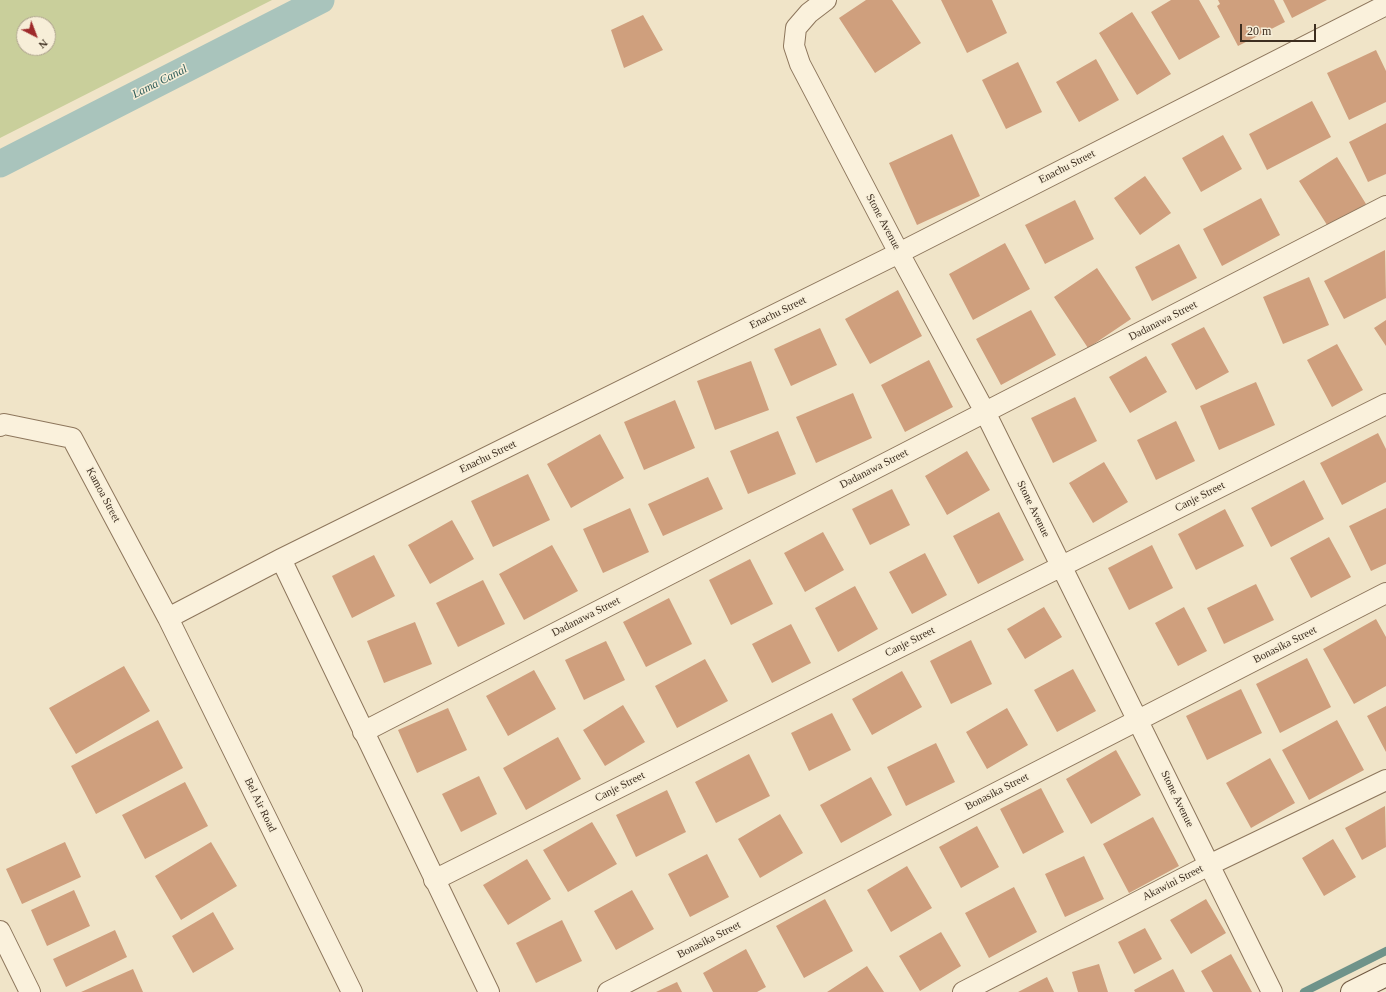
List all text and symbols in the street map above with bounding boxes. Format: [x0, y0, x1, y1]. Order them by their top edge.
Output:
north arrow [16, 16, 56, 56]
scale bar [1242, 16, 1318, 42]
text: 20 m [1247, 24, 1271, 38]
text: N [36, 37, 50, 51]
water label: Lama Canal [130, 62, 190, 102]
street label: Enachu Street [1037, 147, 1097, 187]
street label: Stone Avenue [863, 192, 903, 252]
street label: Enachu Street [748, 294, 808, 332]
street label: Dadanawa Street [1127, 298, 1199, 344]
street label: Enachu Street [458, 438, 518, 476]
street label: Dadanawa Street [838, 446, 910, 492]
street label: Kamoa Street [83, 465, 123, 525]
street label: Stone Avenue [1014, 479, 1052, 539]
street label: Canje Street [1173, 479, 1227, 515]
street label: Dadanawa Street [550, 594, 622, 640]
street label: Bonasika Street [1251, 623, 1319, 667]
street label: Canje Street [883, 624, 937, 660]
street label: Canje Street [593, 769, 647, 805]
street label: Stone Avenue [1158, 769, 1196, 829]
street label: Bonasika Street [963, 770, 1031, 814]
street label: Bel Air Road [241, 776, 279, 834]
street label: Akawini Street [1140, 862, 1206, 904]
street label: Bonasika Street [675, 918, 743, 962]

